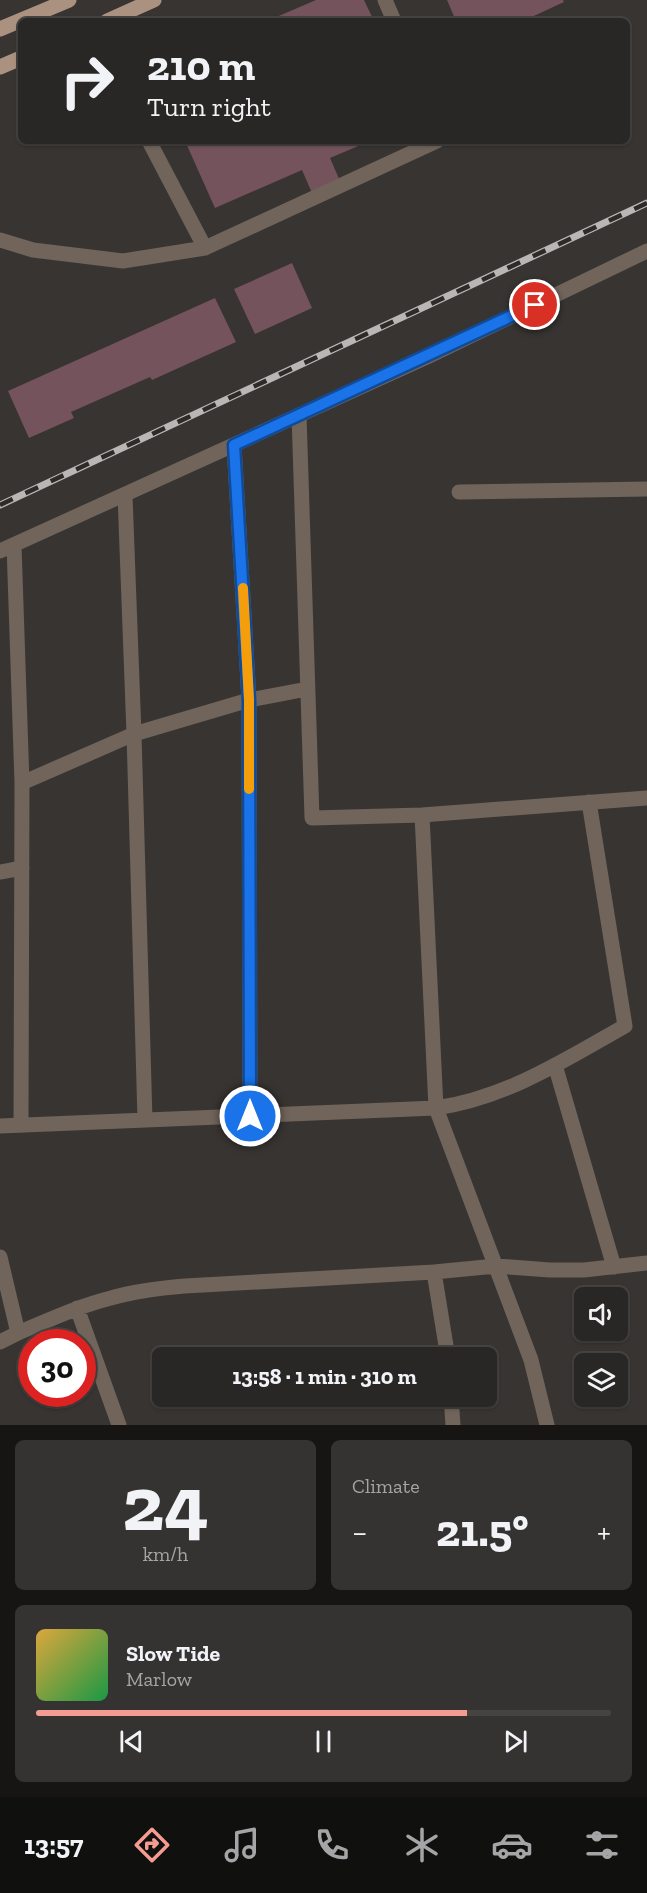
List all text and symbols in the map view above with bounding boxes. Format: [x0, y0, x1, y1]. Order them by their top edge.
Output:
text: 210 m [147, 40, 255, 91]
icon: right [48, 42, 126, 120]
text: Turn right [147, 91, 271, 123]
pin [509, 279, 560, 330]
icon: arrive [518, 288, 551, 321]
position arrow [218, 1084, 282, 1148]
map controls [574, 1287, 628, 1407]
button: sound [574, 1287, 628, 1341]
speed limit sign: 30 [18, 1329, 96, 1407]
button: layers [574, 1353, 628, 1407]
text: 13:58 · 1 min · 310 m [232, 1363, 417, 1390]
text: 24 [122, 1456, 209, 1550]
text: Climate [352, 1474, 420, 1498]
text: 21.5° [436, 1504, 528, 1558]
text: − [352, 1512, 367, 1551]
text: + [597, 1512, 611, 1551]
text: km/h [143, 1542, 188, 1566]
text: Slow Tide [126, 1640, 220, 1667]
text: Marlow [126, 1667, 192, 1691]
icon: previous [115, 1725, 148, 1758]
icon: pause [307, 1725, 340, 1758]
icon: next [499, 1725, 532, 1758]
icon: directions [131, 1824, 173, 1866]
icon: music [221, 1824, 263, 1866]
icon: phone [311, 1824, 353, 1866]
icon: climate [401, 1824, 443, 1866]
icon: car [491, 1824, 533, 1866]
icon: filters [581, 1824, 623, 1866]
text: 13:57 [24, 1829, 83, 1861]

